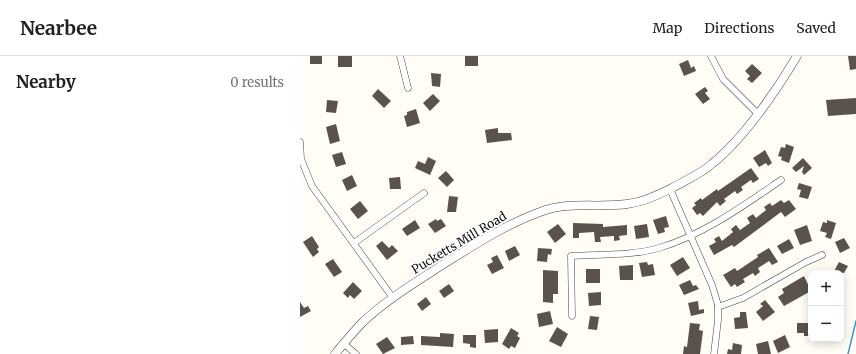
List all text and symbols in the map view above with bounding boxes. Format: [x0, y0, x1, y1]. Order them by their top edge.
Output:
text: Nearbee [20, 16, 97, 40]
text: Map [652, 19, 682, 37]
text: Directions [704, 19, 774, 37]
text: Saved [796, 19, 836, 37]
text: Nearby [16, 71, 76, 93]
text: 0 results [230, 74, 284, 91]
street label: Pucketts Mill Road [409, 208, 509, 277]
map controls [808, 270, 844, 342]
button: + [808, 270, 844, 306]
button: − [808, 306, 844, 342]

